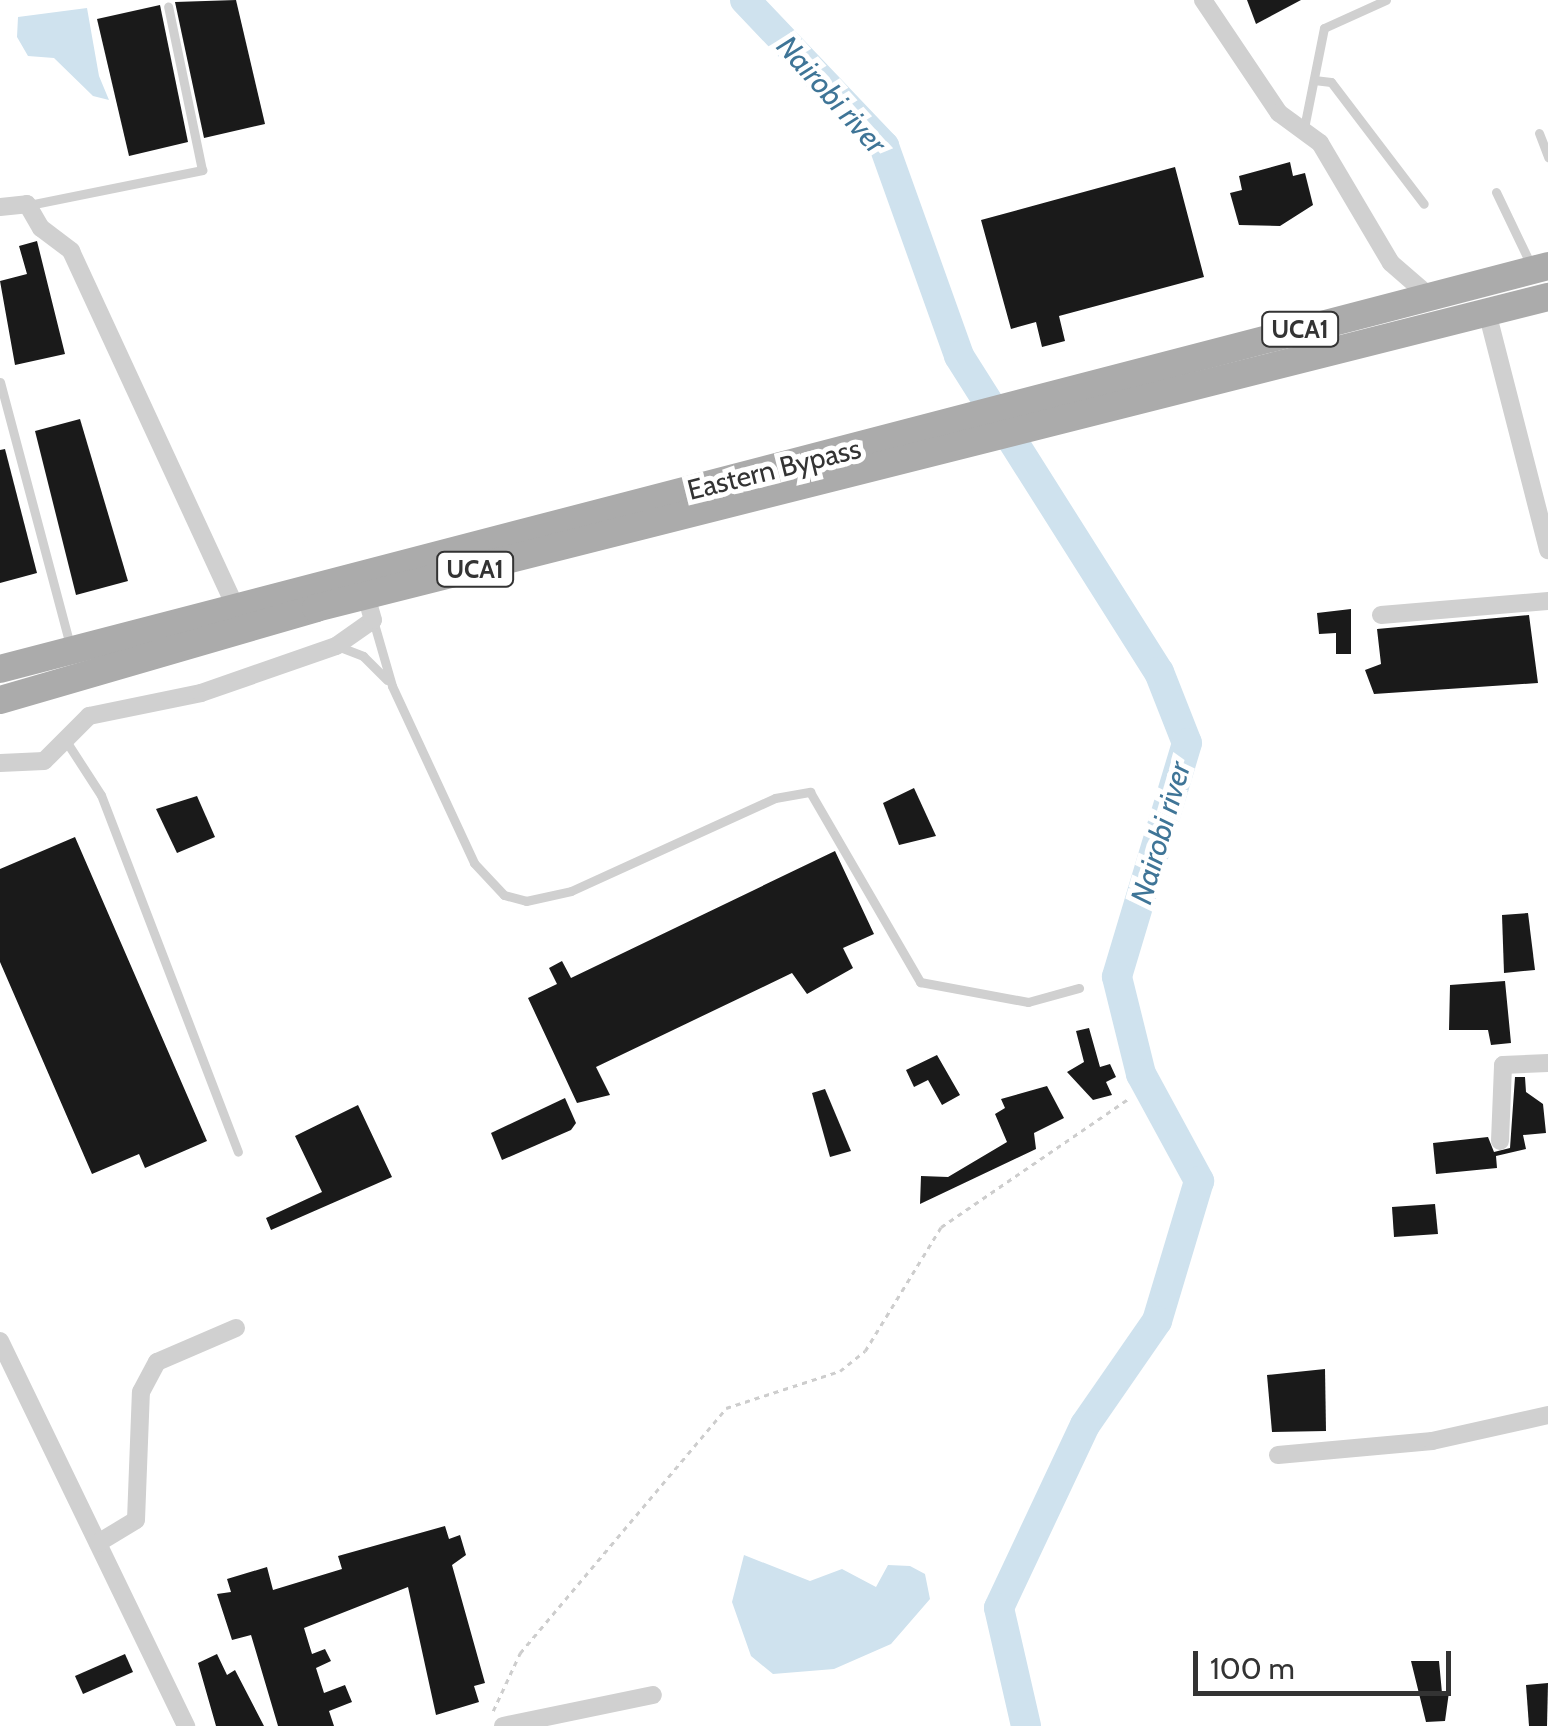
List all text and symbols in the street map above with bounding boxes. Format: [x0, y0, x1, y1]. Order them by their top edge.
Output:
water label: Nairobi river [769, 29, 893, 161]
road number: UCA1 [1260, 309, 1340, 349]
street label: Eastern Bypass [684, 431, 864, 507]
road number: UCA1 [435, 549, 515, 589]
water label: Nairobi river [1124, 758, 1198, 908]
scale bar [1198, 1631, 1456, 1693]
text: 100 m [1210, 1650, 1295, 1687]

